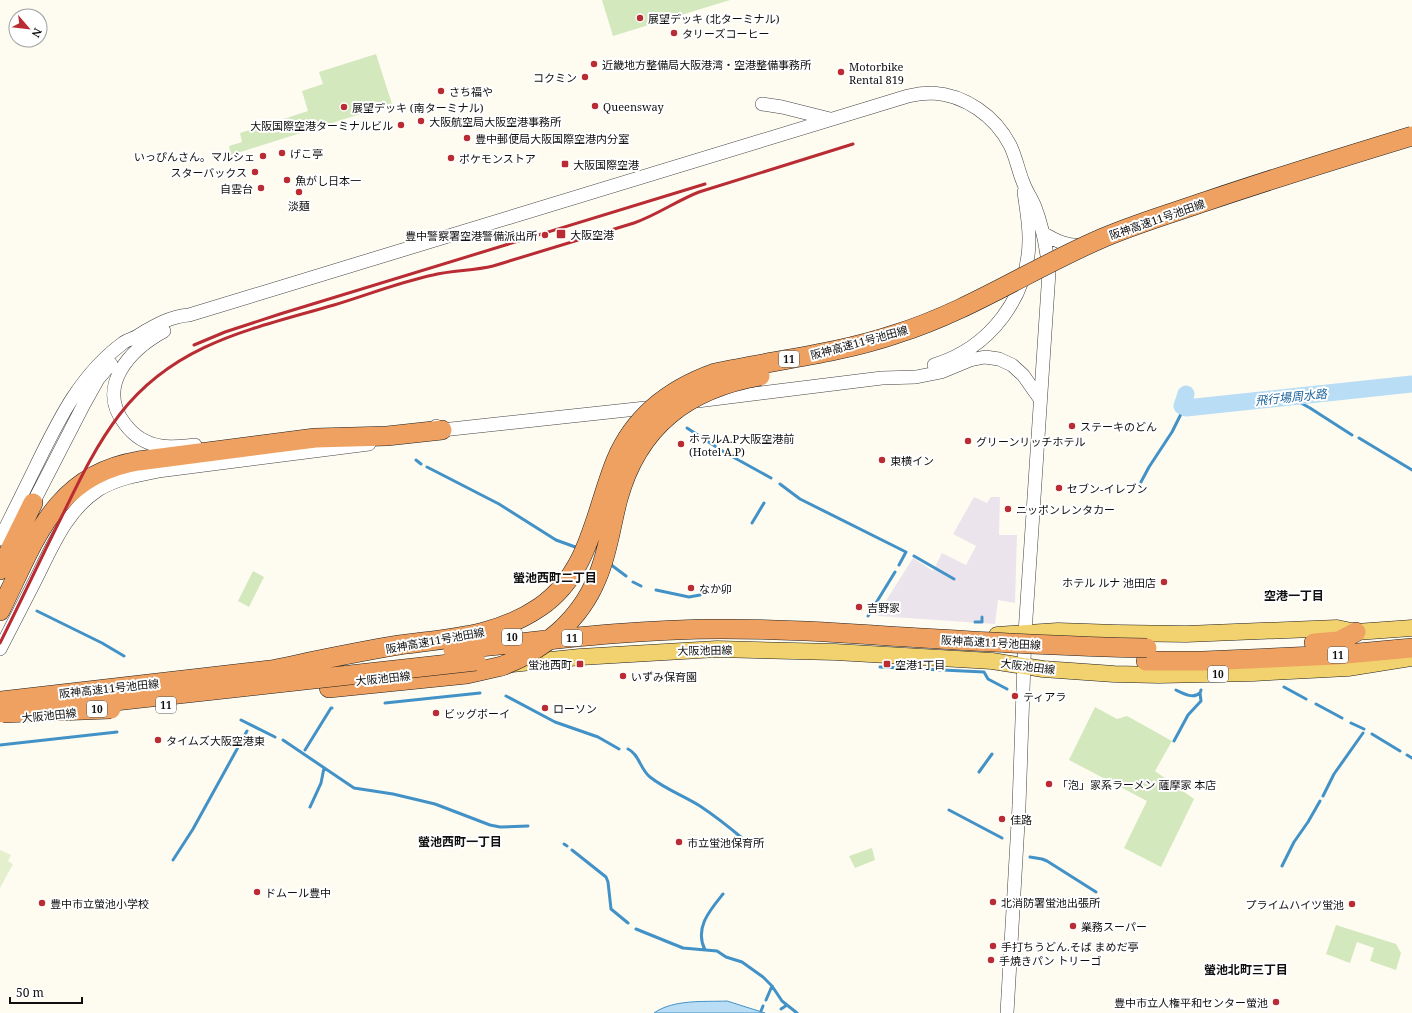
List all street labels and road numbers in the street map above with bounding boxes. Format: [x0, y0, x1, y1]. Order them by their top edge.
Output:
street label: 阪神高速11号池田線 [1107, 196, 1207, 242]
street label: 阪神高速11号池田線 [809, 322, 909, 362]
road number: 11 [779, 351, 799, 367]
street label: 阪神高速11号池田線 [384, 624, 486, 656]
road number: 10 [502, 629, 522, 645]
road number: 11 [562, 630, 582, 646]
street label: 阪神高速11号池田線 [941, 632, 1041, 652]
street label: 大阪池田線 [677, 642, 733, 658]
road number: 11 [1328, 647, 1348, 663]
street label: 大阪池田線 [1000, 655, 1056, 677]
road number: 10 [1208, 666, 1228, 682]
street label: 大阪池田線 [355, 668, 411, 688]
street label: 阪神高速11号池田線 [58, 675, 160, 701]
road number: 11 [156, 697, 176, 713]
road number: 10 [87, 701, 107, 717]
street label: 大阪池田線 [21, 705, 77, 725]

